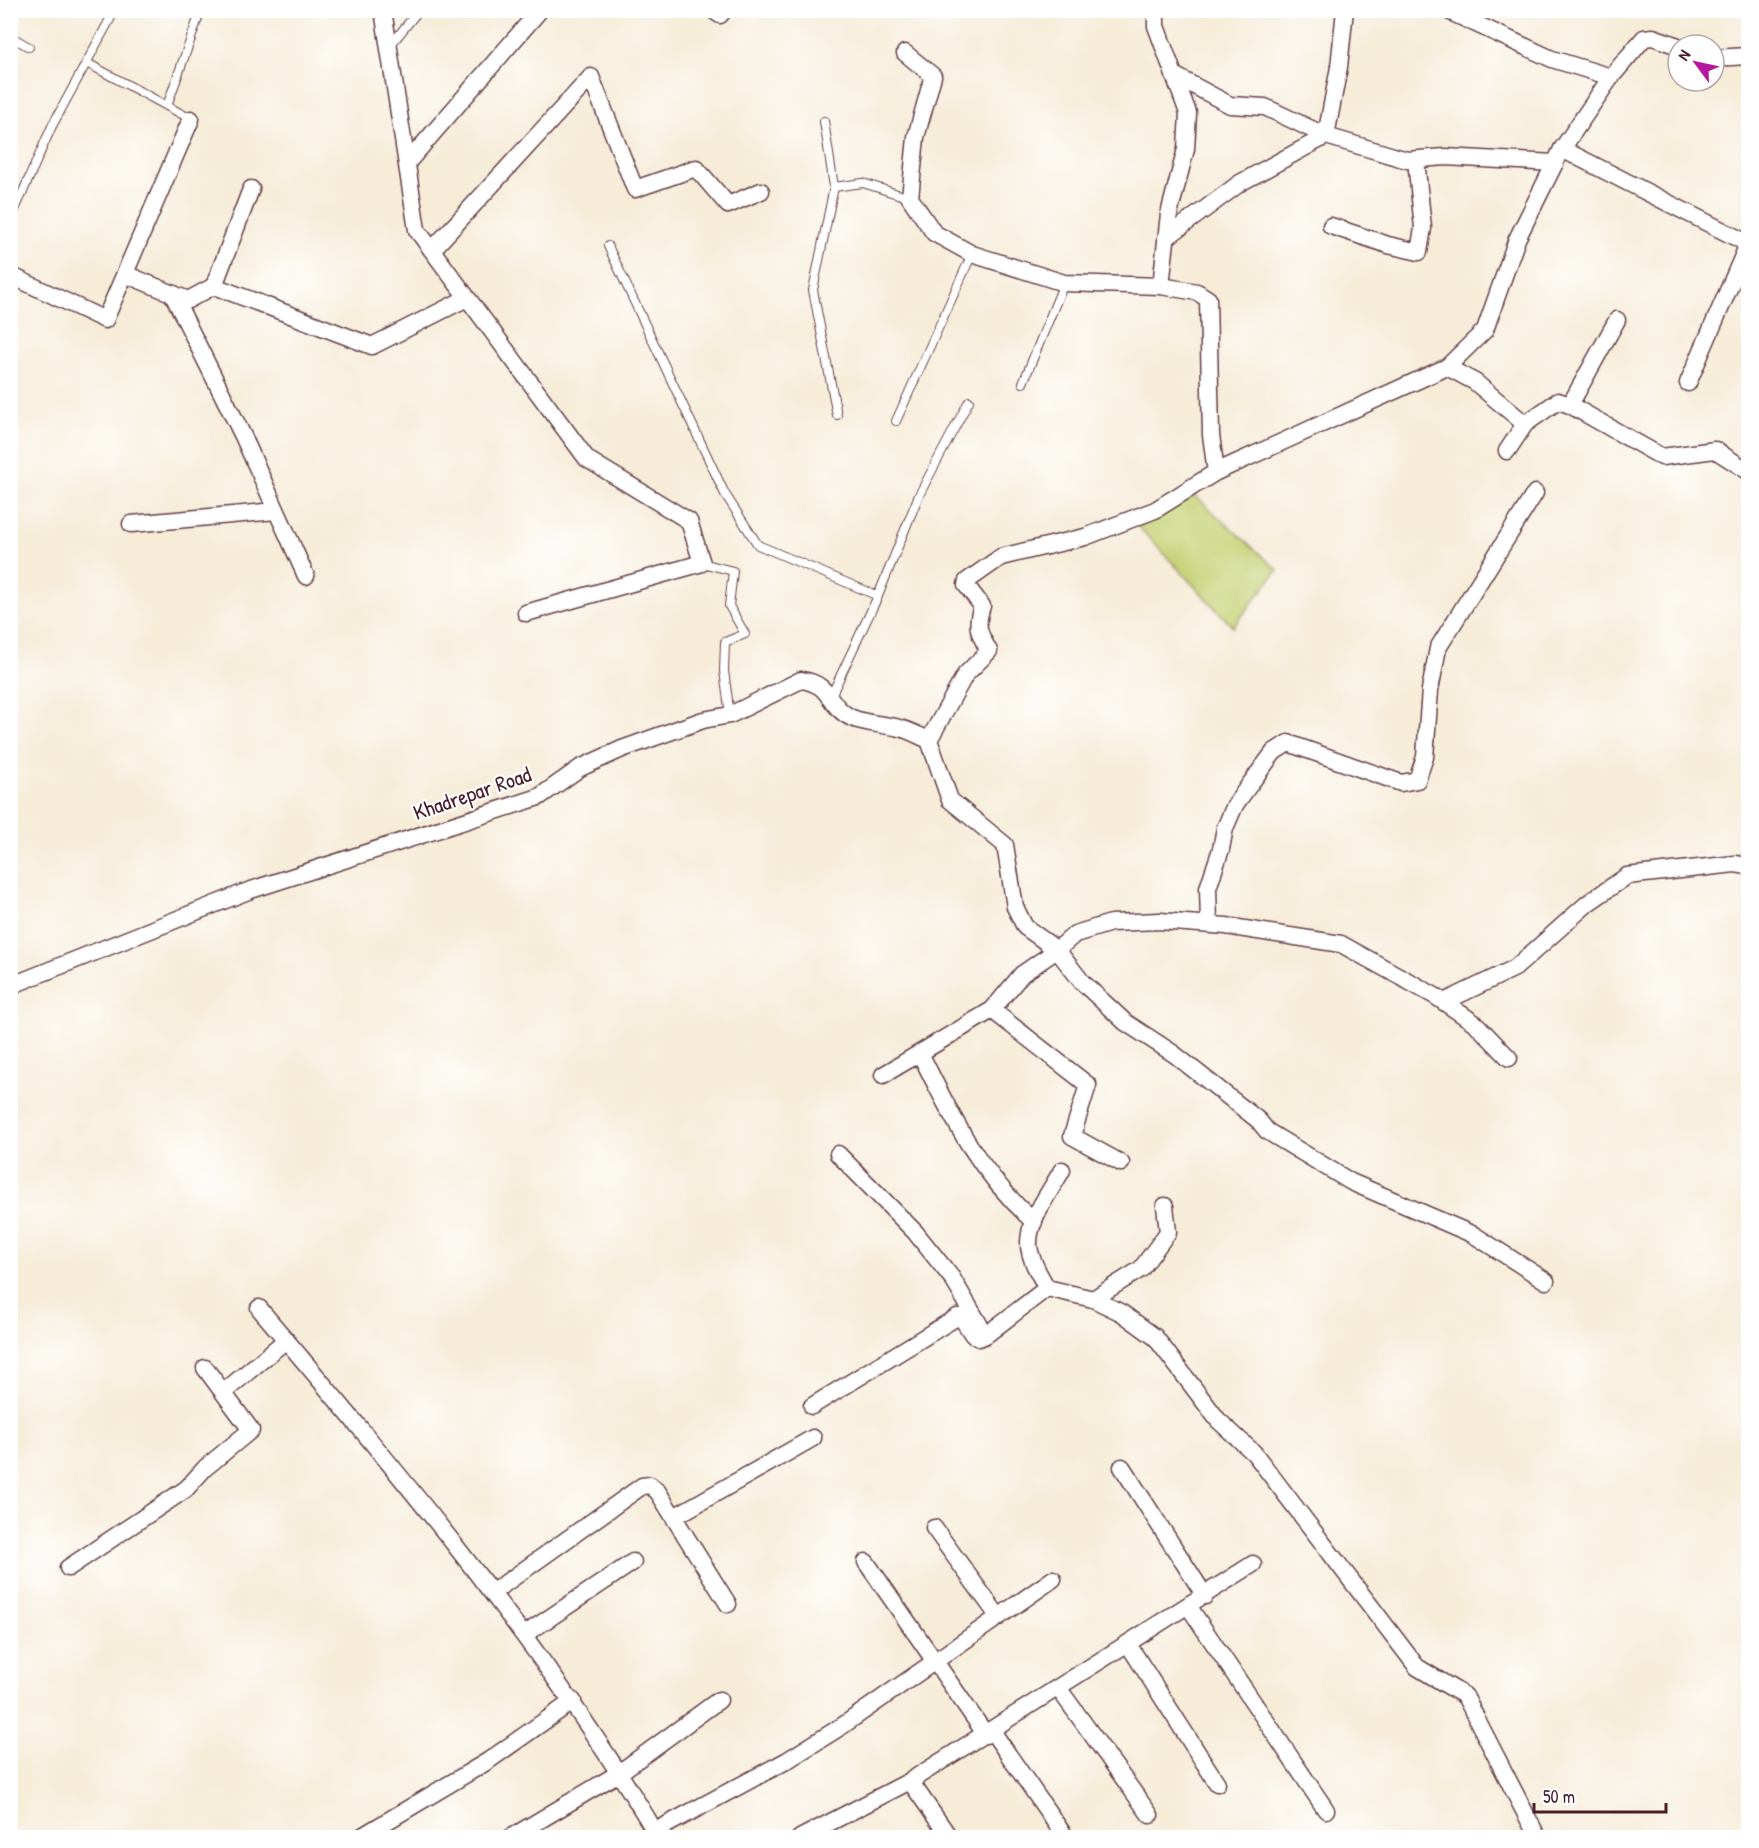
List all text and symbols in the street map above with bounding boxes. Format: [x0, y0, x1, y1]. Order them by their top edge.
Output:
north arrow [1666, 33, 1726, 93]
text: N [1672, 45, 1695, 64]
street label: Khadrepar Road [409, 759, 535, 827]
scale bar [1534, 1776, 1666, 1814]
text: 50 m [1543, 1784, 1575, 1809]

